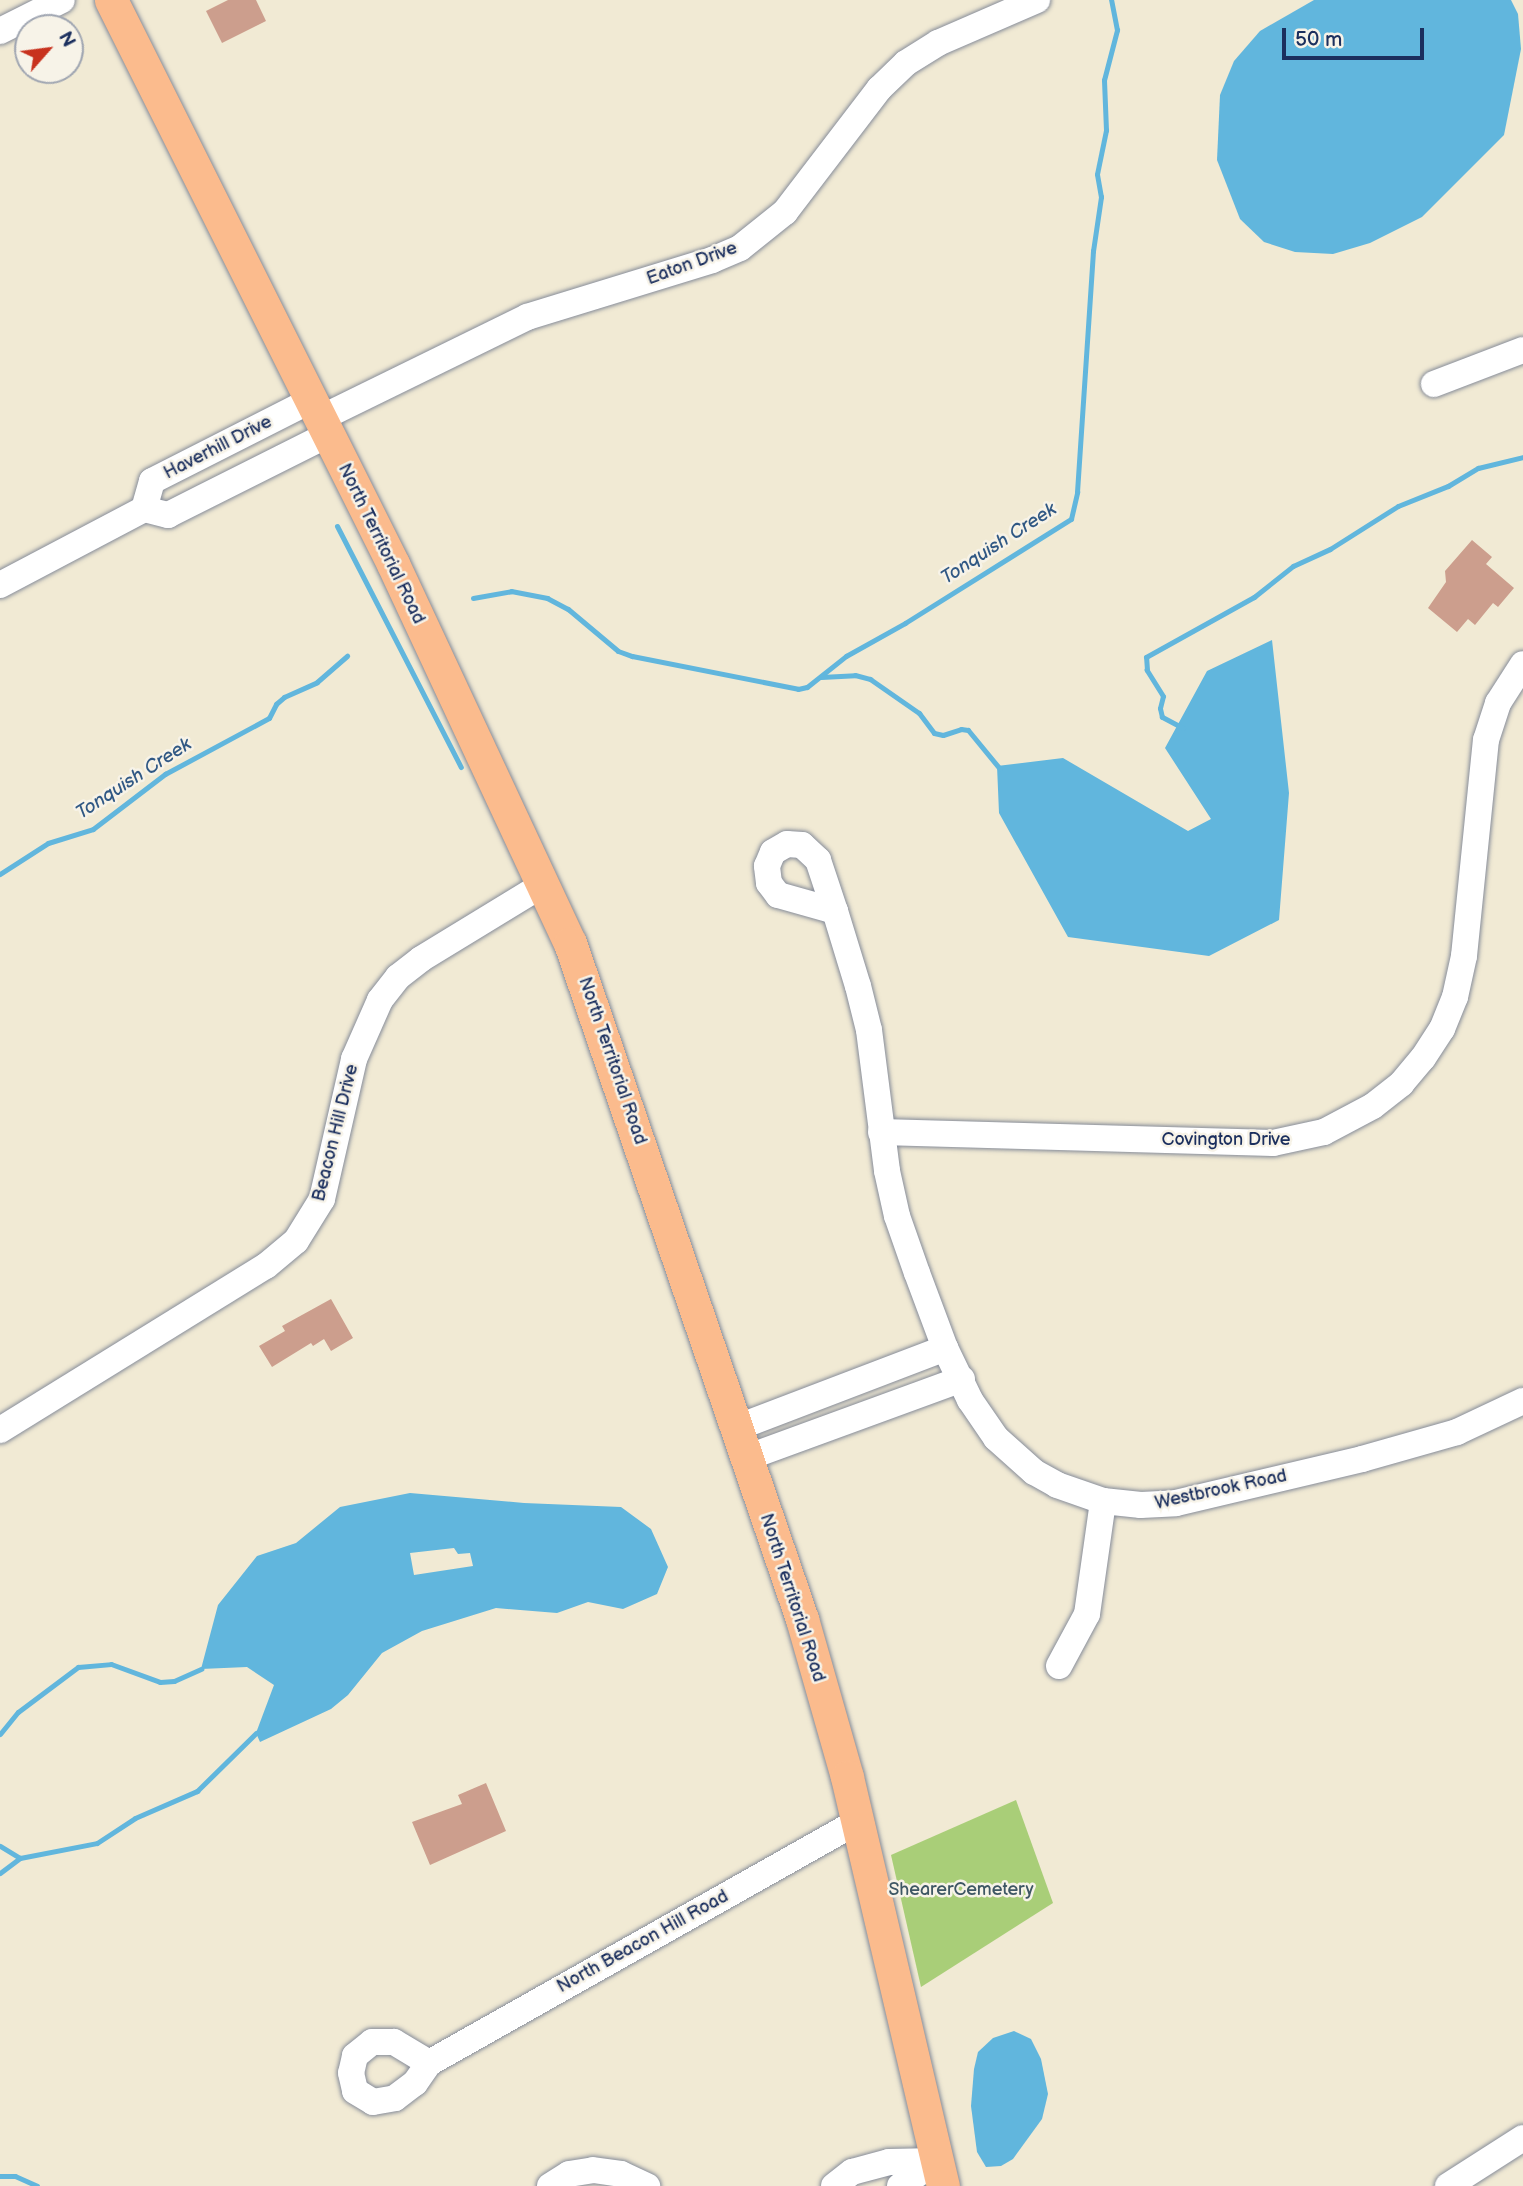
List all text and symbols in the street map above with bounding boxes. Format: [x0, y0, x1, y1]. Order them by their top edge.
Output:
north arrow [14, 14, 84, 84]
scale bar [1285, 14, 1427, 58]
text: 50 m [1295, 27, 1342, 52]
text: N [53, 28, 80, 52]
street label: Eaton Drive [644, 238, 740, 290]
street label: Haverhill Drive [160, 412, 276, 484]
street label: North Territorial Road [333, 460, 429, 628]
water label: Tonquish Creek [937, 498, 1061, 590]
water label: Tonquish Creek [72, 733, 196, 825]
street label: North Territorial Road [573, 974, 651, 1148]
street label: Beacon Hill Drive [309, 1062, 363, 1204]
street label: Covington Drive [1162, 1129, 1290, 1151]
street label: Westbrook Road [1153, 1465, 1289, 1515]
street label: North Territorial Road [755, 1511, 829, 1685]
park label: ShearerCemetery [888, 1879, 1034, 1901]
street label: North Beacon Hill Road [554, 1886, 732, 1998]

